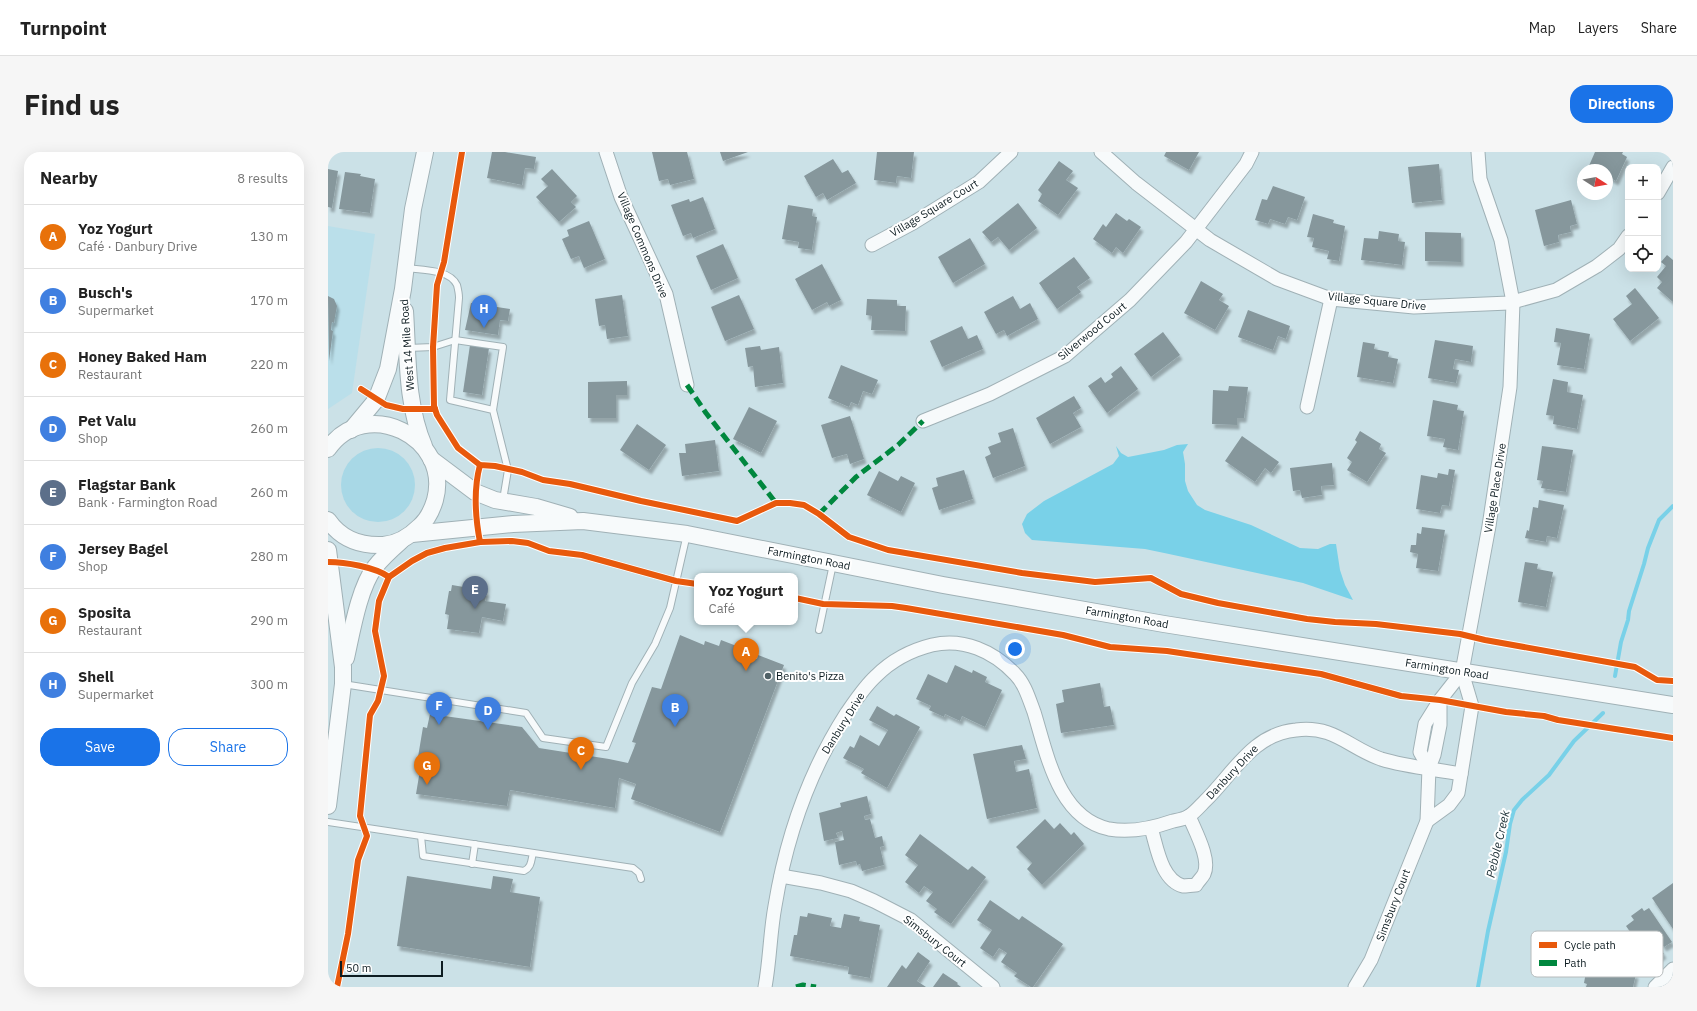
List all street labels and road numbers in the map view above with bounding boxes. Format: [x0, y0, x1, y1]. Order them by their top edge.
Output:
street label: Village Square Court [887, 176, 981, 240]
street label: Village Commons Drive [614, 190, 672, 300]
street label: Village Square Drive [1327, 289, 1427, 313]
street label: West 14 Mile Road [397, 299, 417, 391]
street label: Silverwood Court [1055, 299, 1129, 363]
street label: Village Place Drive [1481, 442, 1509, 534]
street label: Farmington Road [766, 543, 852, 573]
street label: Farmington Road [1084, 603, 1170, 631]
street label: Farmington Road [1404, 656, 1490, 682]
street label: Danbury Drive [819, 690, 867, 756]
street label: Danbury Drive [1203, 742, 1261, 802]
street label: Simsbury Court [1373, 867, 1413, 943]
street label: Simsbury Court [901, 912, 969, 970]

